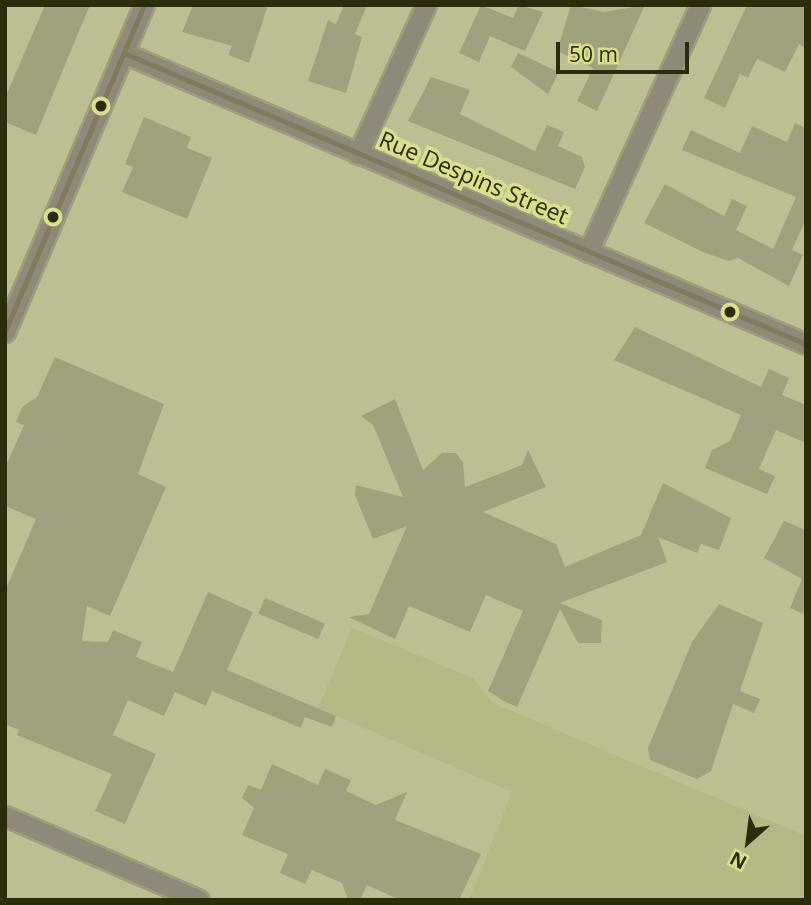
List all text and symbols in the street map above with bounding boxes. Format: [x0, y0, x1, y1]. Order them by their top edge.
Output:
scale bar [559, 28, 692, 72]
text: 50 m [569, 40, 618, 68]
unlabelled marker [94, 99, 108, 113]
street label: Rue Despins Street [375, 125, 573, 229]
unlabelled marker [46, 210, 60, 224]
unlabelled marker [723, 305, 737, 319]
north arrow [713, 807, 783, 877]
text: N [725, 845, 751, 876]

